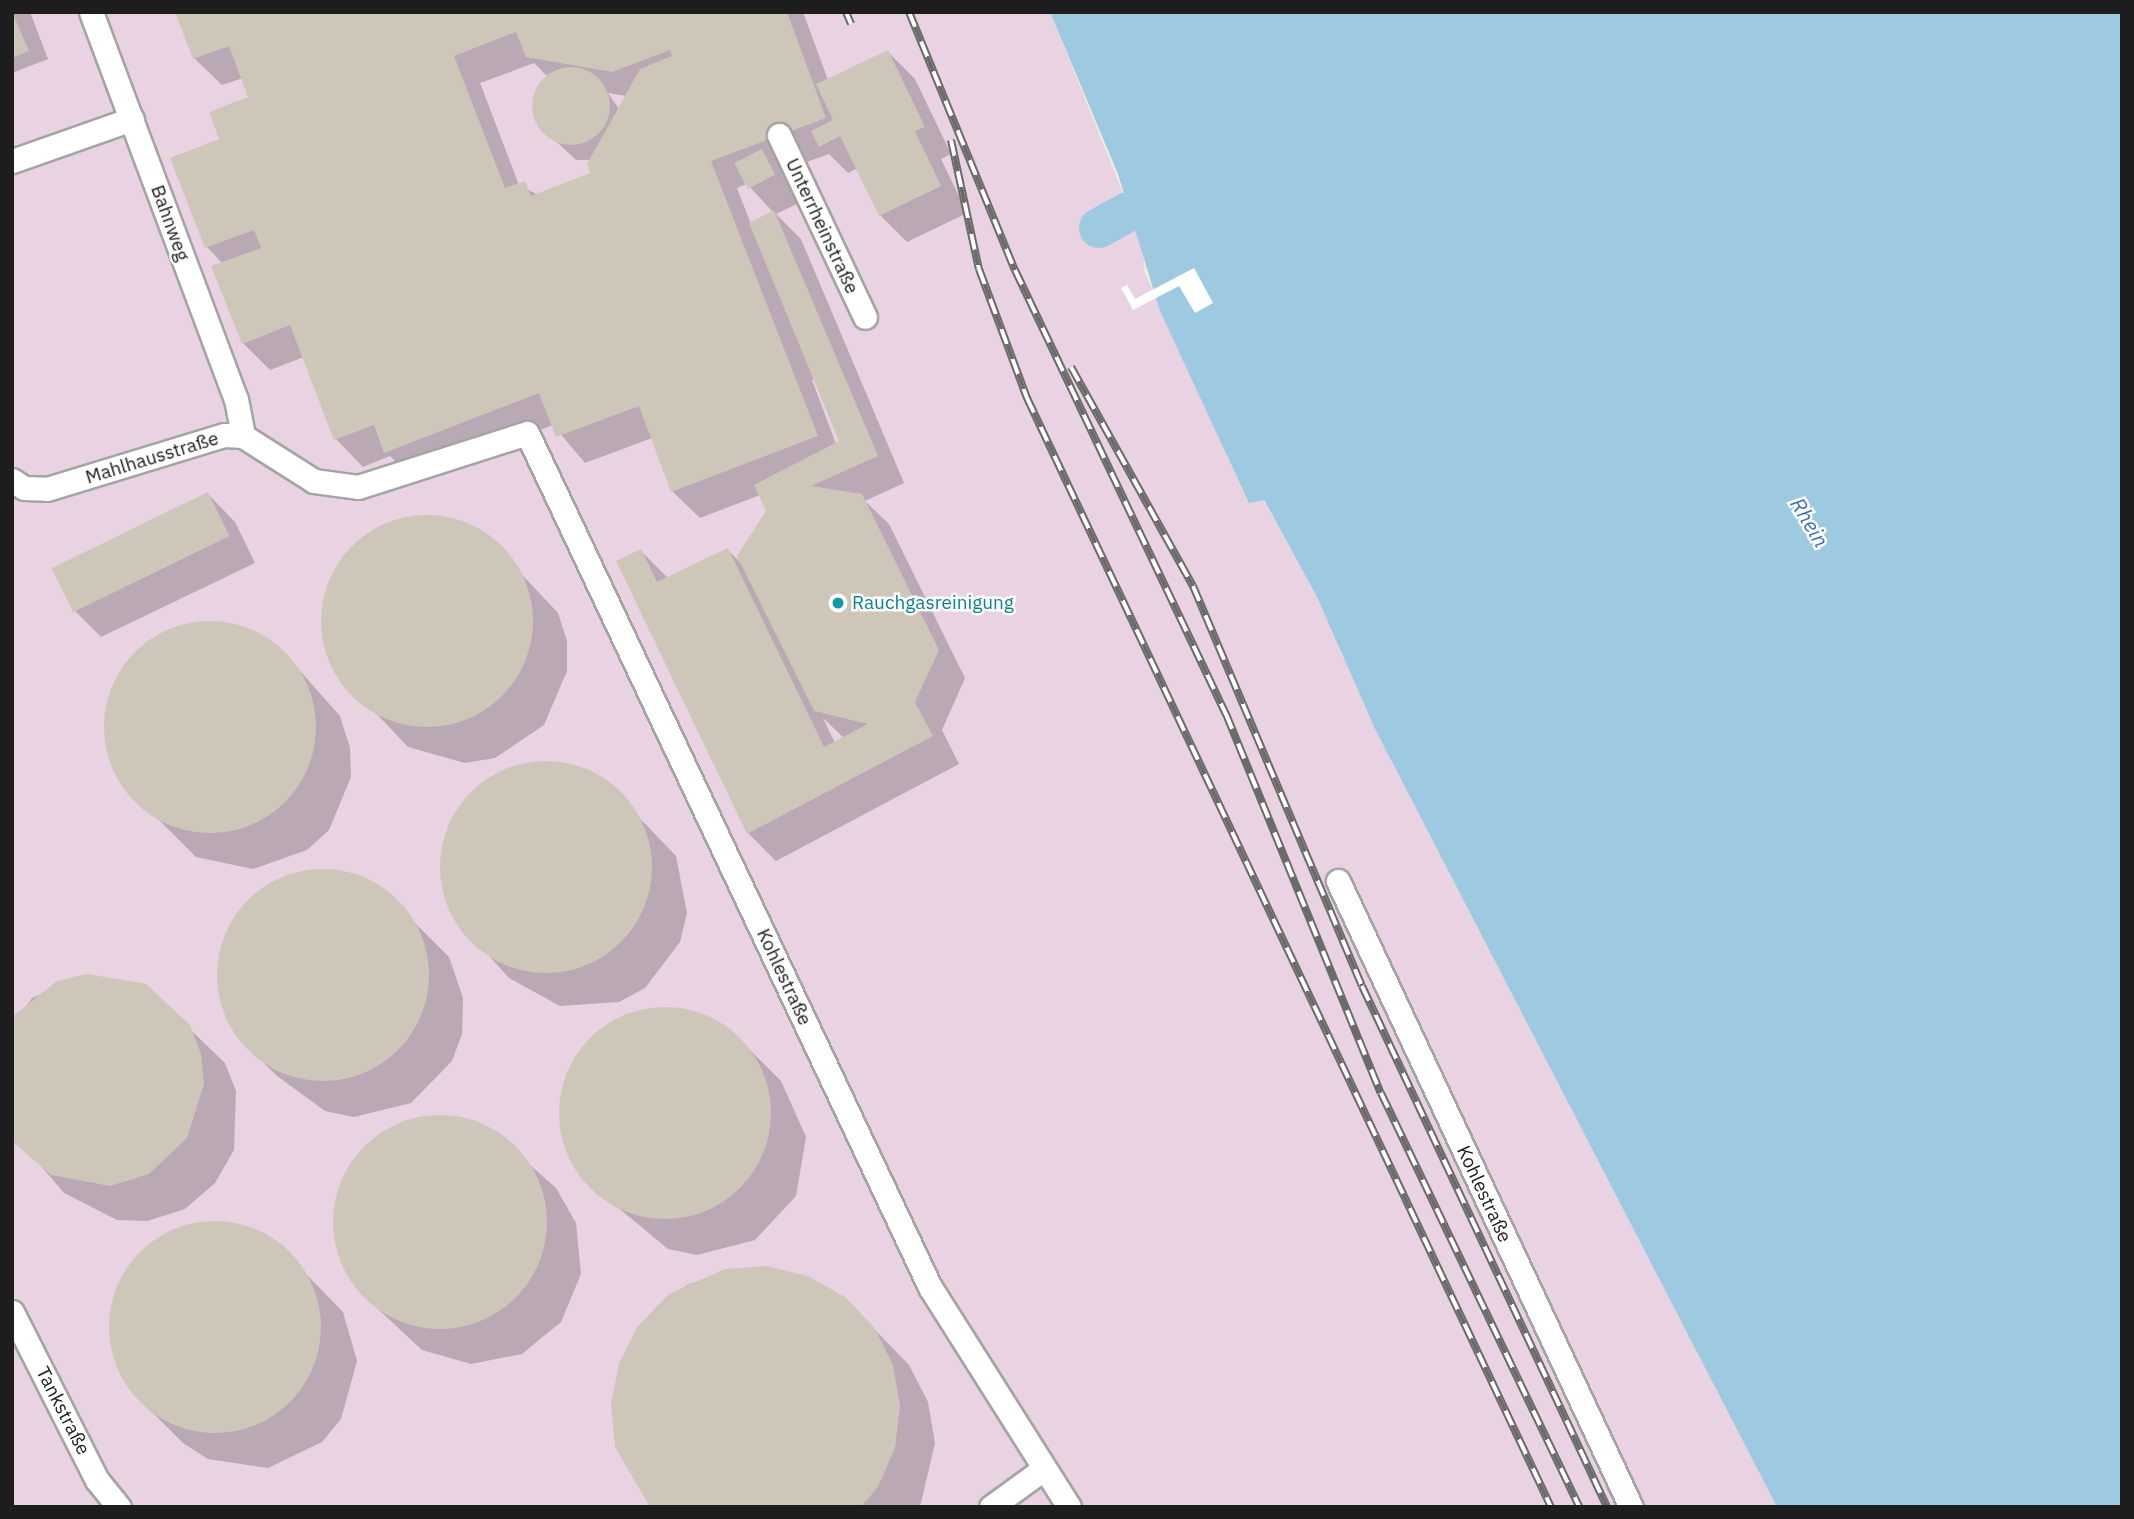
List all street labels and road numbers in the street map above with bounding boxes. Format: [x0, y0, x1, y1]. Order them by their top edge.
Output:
street label: Unterrheinstraße [781, 155, 863, 297]
street label: Bahnweg [146, 182, 194, 264]
street label: Mahlhausstraße [83, 427, 221, 489]
street label: Kohlestraße [752, 925, 816, 1029]
street label: Kohlestraße [1452, 1142, 1516, 1246]
street label: Tankstraße [31, 1363, 95, 1459]

